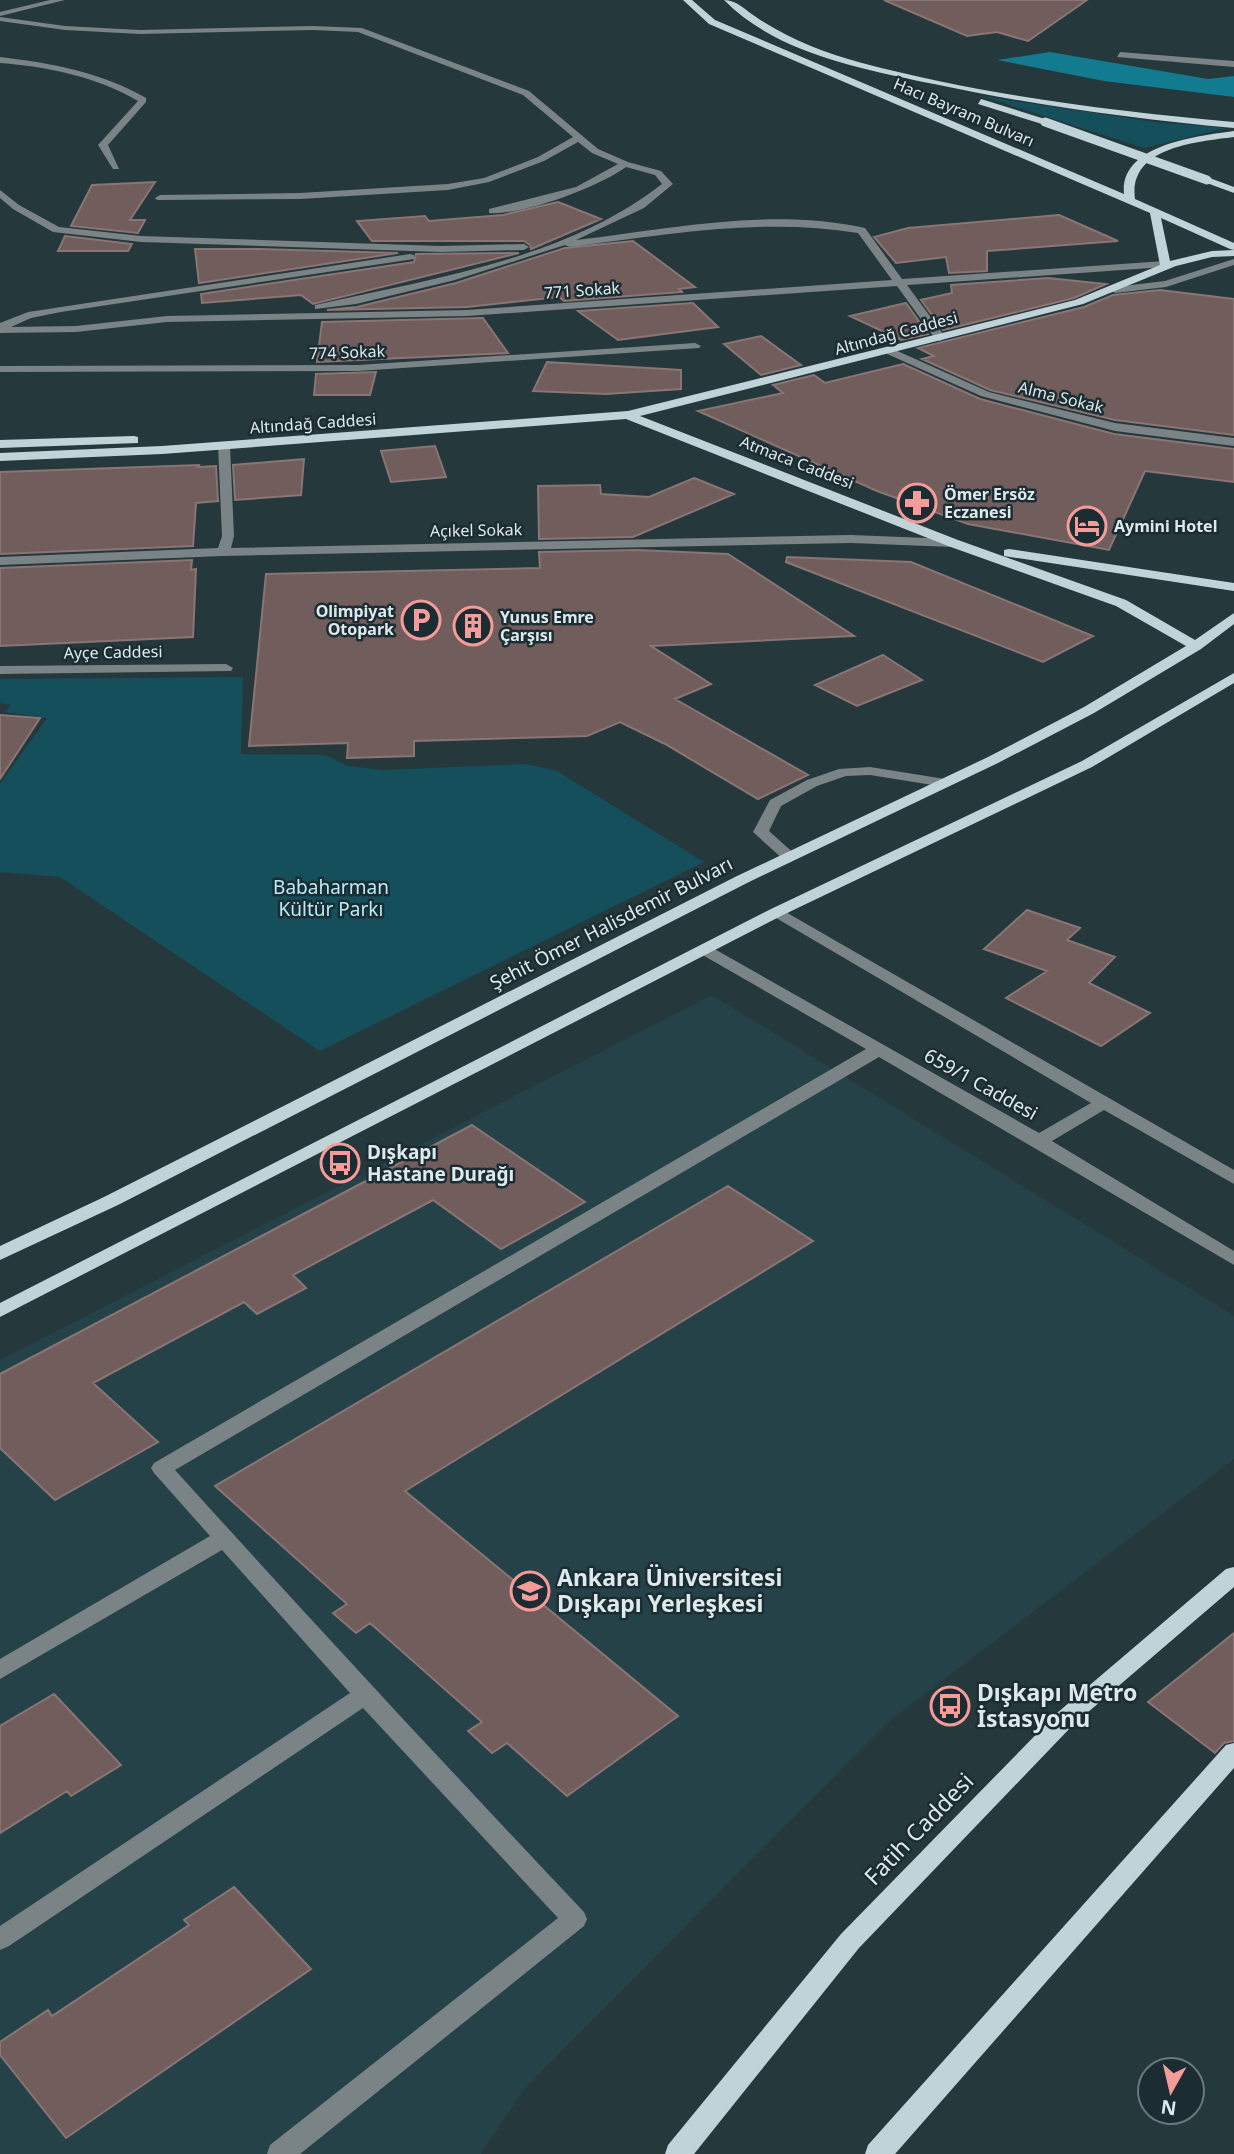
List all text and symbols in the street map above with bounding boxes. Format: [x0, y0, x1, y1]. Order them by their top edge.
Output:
street label: Hacı Bayram Bulvarı [890, 72, 1038, 152]
street label: 771 Sokak [543, 276, 621, 304]
street label: Altındağ Caddesi [832, 306, 960, 360]
street label: 774 Sokak [309, 340, 386, 364]
street label: Alma Sokak [1016, 376, 1106, 418]
street label: Altındağ Caddesi [249, 408, 377, 438]
street label: Atmaca Caddesi [737, 430, 857, 494]
pharmacy icon: Ömer Ersöz Eczanesi [896, 482, 938, 524]
place label: Ömer Ersöz Eczanesi [944, 483, 1035, 523]
hotel icon: Aymini Hotel [1066, 505, 1108, 547]
place label: Aymini Hotel [1114, 515, 1217, 537]
street label: Açıkel Sokak [430, 518, 523, 542]
parking icon: Olimpiyat Otopark [400, 599, 442, 641]
place label: Olimpiyat Otopark [316, 600, 394, 640]
building icon: Yunus Emre Çarşısı [452, 605, 494, 647]
place label: Yunus Emre Çarşısı [500, 606, 594, 646]
street label: Ayçe Caddesi [63, 640, 163, 664]
street label: Şehit Ömer Halisdemir Bulvarı [485, 850, 737, 996]
park label: Babaharman Kültür Parkı [273, 874, 389, 922]
street label: 659/1 Caddesi [919, 1042, 1043, 1126]
place label: Dışkapı Hastane Durağı [367, 1139, 514, 1187]
bus stop icon: Dışkapı Hastane Durağı [319, 1142, 361, 1184]
place label: Ankara Üniversitesi Dışkapı Yerleşkesi [557, 1561, 782, 1619]
school or university icon: Ankara Üniversitesi Dışkapı Yerleşkesi [509, 1570, 551, 1612]
place label: Dışkapı Metro İstasyonu [977, 1676, 1137, 1734]
bus stop icon: Dışkapı Metro İstasyonu [929, 1685, 971, 1727]
street label: Fatih Caddesi [856, 1765, 980, 1892]
north arrow [1136, 2056, 1206, 2126]
text: N [1159, 2094, 1178, 2122]

